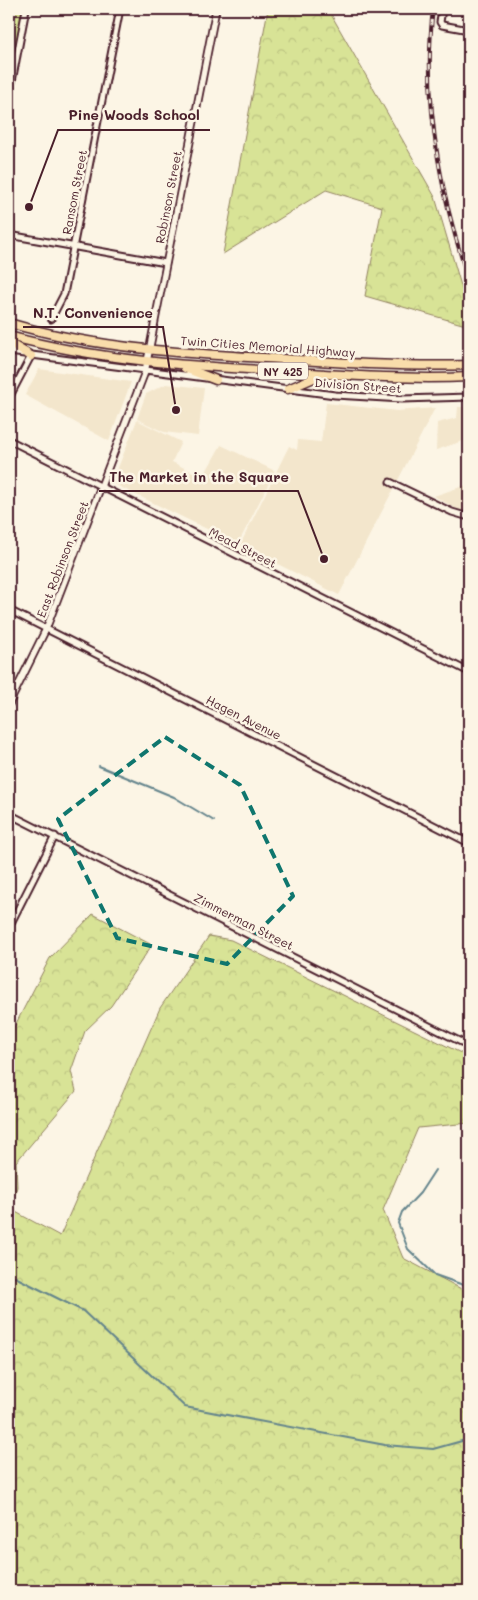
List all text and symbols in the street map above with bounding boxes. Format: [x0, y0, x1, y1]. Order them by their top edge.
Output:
callout: Pine Woods School [58, 101, 210, 130]
text: Pine Woods School [68, 105, 200, 124]
street label: Ransom Street [58, 148, 90, 236]
street label: Robinson Street [151, 149, 185, 245]
callout: N.T. Convenience [23, 298, 163, 327]
text: N.T. Convenience [33, 303, 153, 322]
street label: Twin Cities Memorial Highway [180, 332, 356, 360]
road number: NY 425 [258, 362, 308, 380]
street label: Division Street [314, 374, 402, 396]
callout: The Market in the Square [99, 462, 298, 491]
text: The Market in the Square [109, 467, 289, 486]
street label: East Robinson Street [32, 498, 92, 620]
street label: Mead Street [206, 523, 280, 571]
street label: Hagen Avenue [204, 691, 284, 743]
street label: Zimmerman Street [191, 889, 297, 953]

